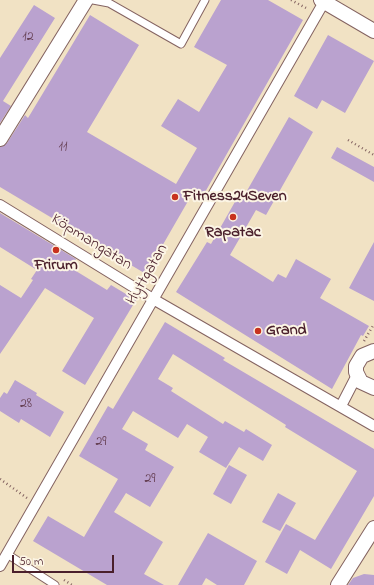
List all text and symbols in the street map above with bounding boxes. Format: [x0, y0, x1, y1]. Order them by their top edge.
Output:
house number: 12 [22, 30, 34, 46]
house number: 11 [59, 140, 67, 156]
place label: Fitness24Seven [183, 187, 287, 207]
marker: Fitness24Seven [170, 192, 180, 202]
street label: Köpmangatan [47, 211, 135, 275]
marker: Rapatac [228, 212, 238, 222]
place label: Rapatac [205, 223, 261, 243]
street label: Hyttgatan [123, 241, 173, 309]
marker: Frirum [51, 245, 61, 255]
place label: Frirum [34, 256, 78, 276]
place label: Grand [266, 321, 307, 341]
marker: Grand [253, 326, 263, 336]
house number: 28 [20, 397, 32, 413]
house number: 29 [95, 435, 107, 451]
house number: 29 [144, 472, 156, 488]
scale bar [14, 547, 116, 573]
text: 50 m [19, 553, 43, 571]

